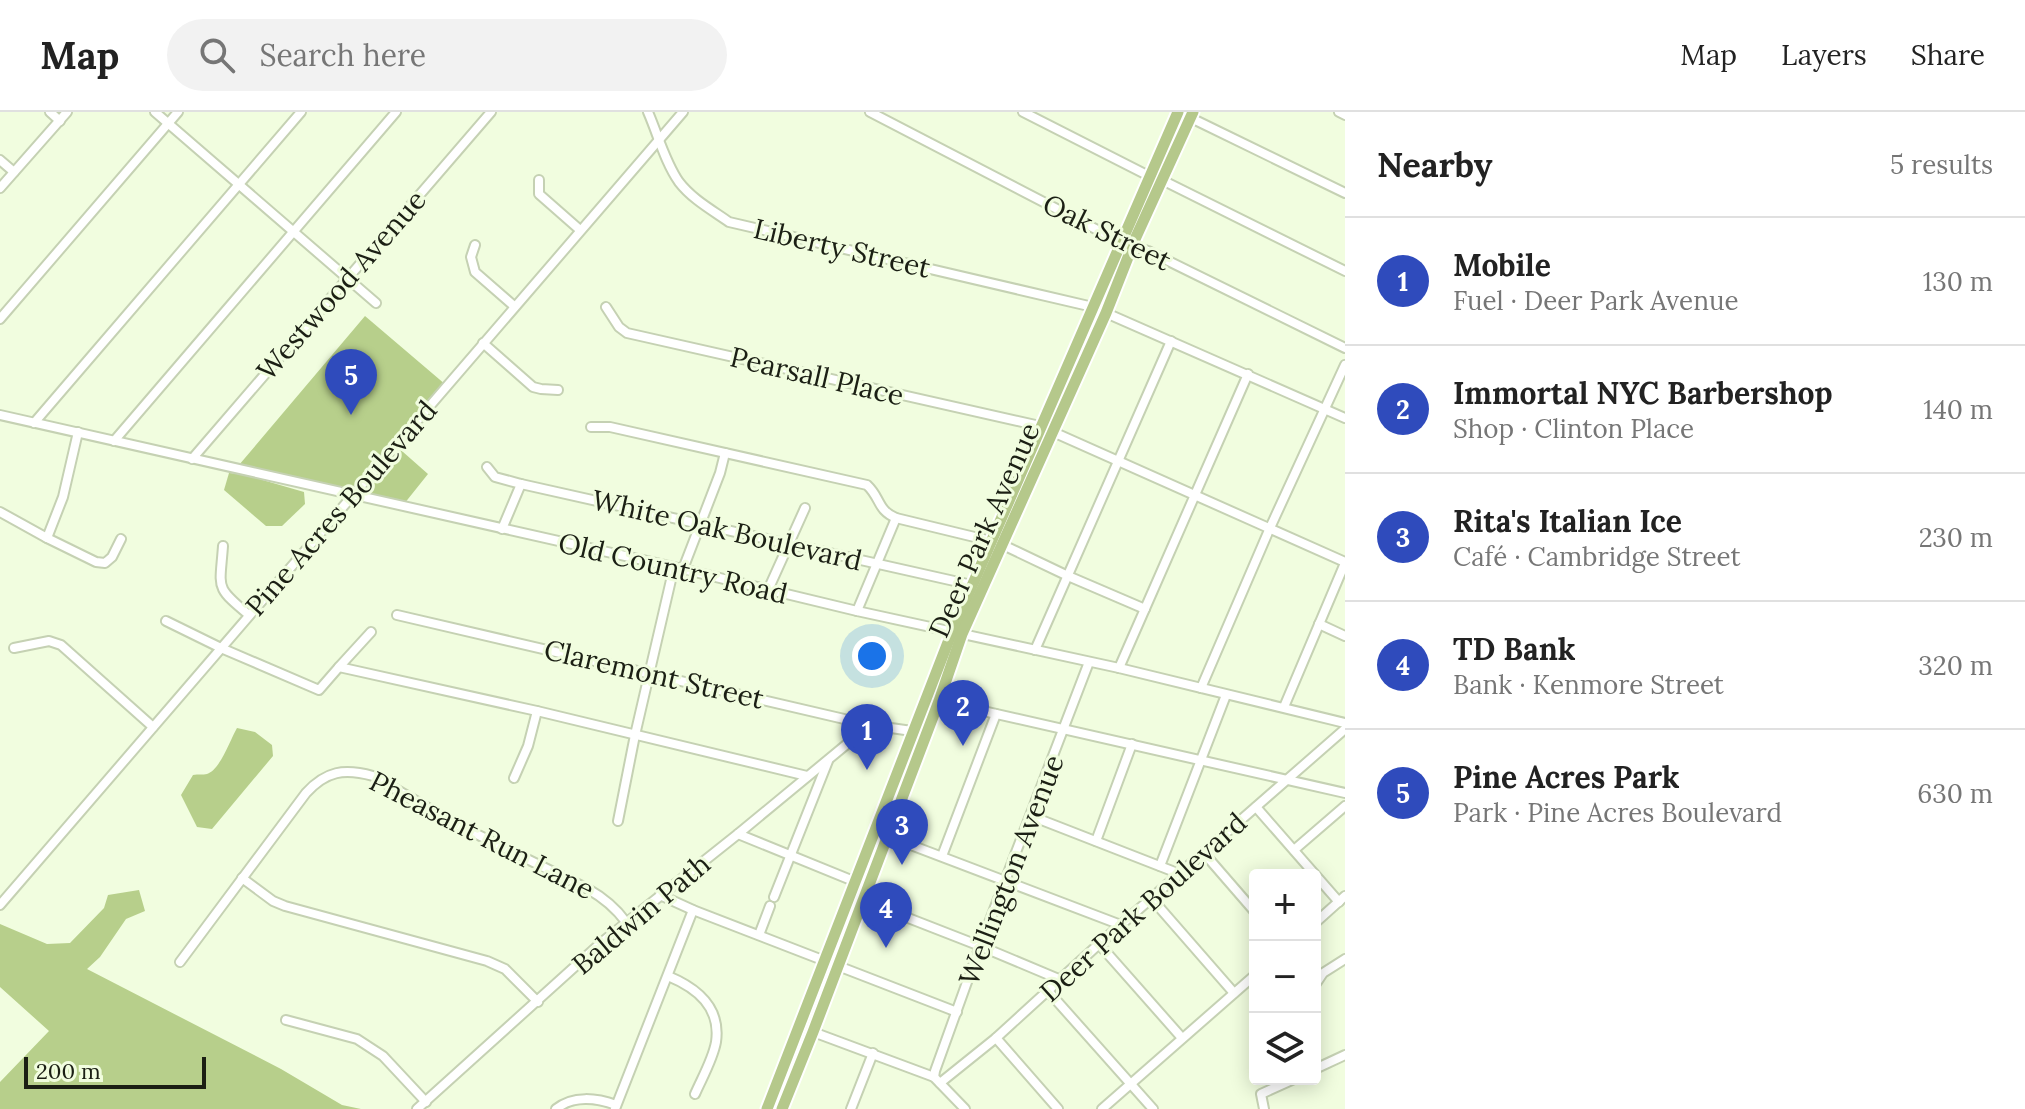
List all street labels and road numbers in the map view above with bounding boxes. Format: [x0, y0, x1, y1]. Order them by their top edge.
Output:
street label: Westwood Avenue [249, 183, 433, 387]
street label: Oak Street [1037, 185, 1177, 279]
street label: Liberty Street [750, 210, 934, 286]
street label: Pearsall Place [727, 339, 907, 413]
street label: Pine Acres Boulevard [237, 393, 445, 623]
street label: Deer Park Avenue [921, 417, 1047, 643]
street label: White Oak Boulevard [588, 481, 866, 579]
street label: Old Country Road [555, 524, 791, 612]
street label: Claremont Street [541, 631, 768, 717]
street label: Wellington Avenue [950, 750, 1072, 990]
street label: Pheasant Run Lane [364, 763, 600, 907]
street label: Deer Park Boulevard [1032, 805, 1254, 1009]
street label: Baldwin Path [565, 846, 717, 982]

